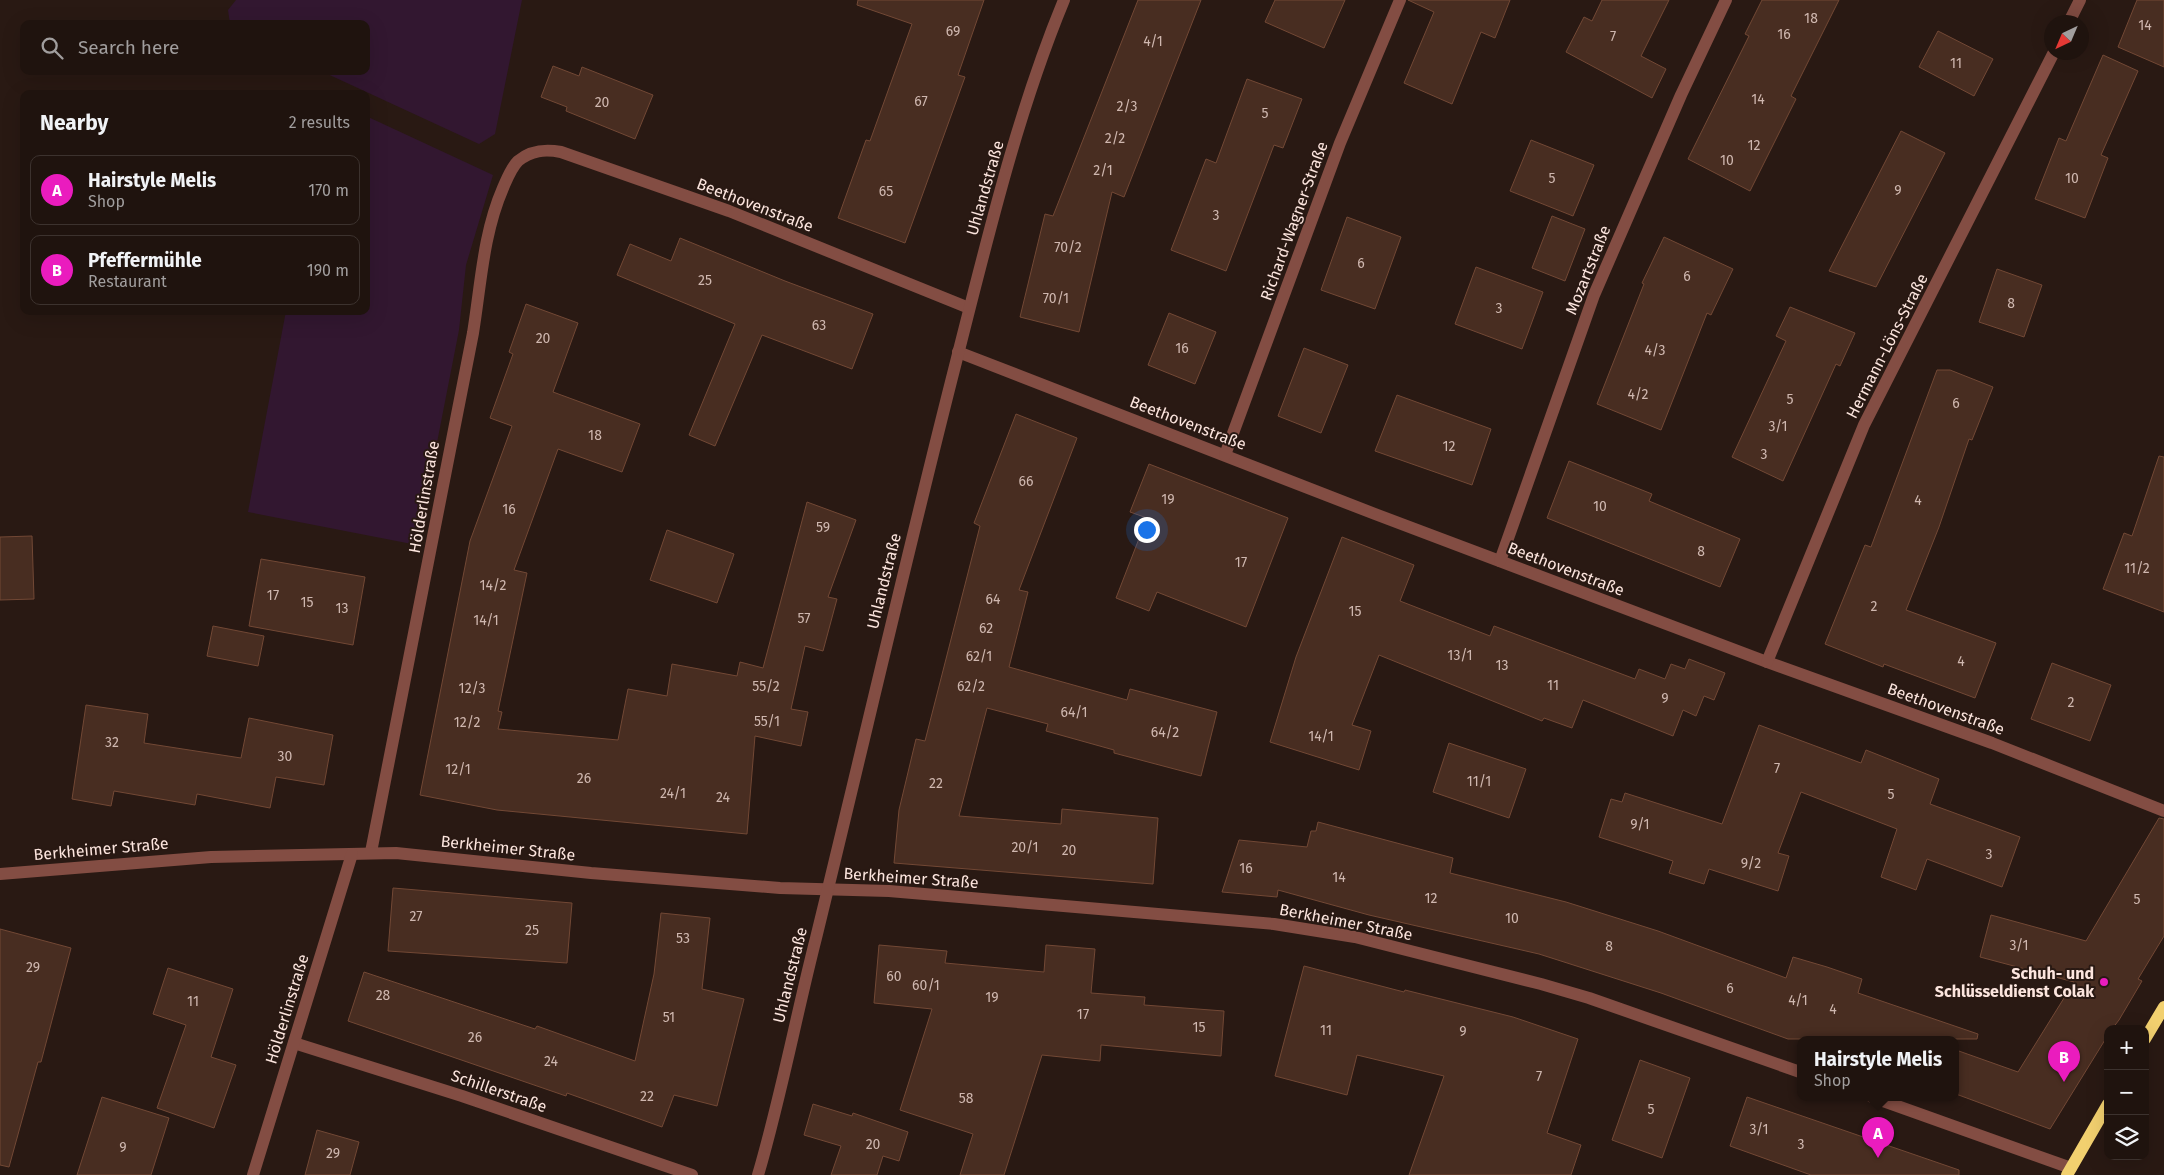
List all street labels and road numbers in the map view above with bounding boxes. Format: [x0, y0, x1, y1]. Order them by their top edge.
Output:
street label: Uhlandstraße [962, 138, 1008, 238]
street label: Richard-Wagner-Straße [1256, 139, 1332, 303]
street label: Beethovenstraße [694, 174, 816, 236]
street label: Mozartstraße [1561, 222, 1615, 318]
street label: Hermann-Löns-Straße [1842, 270, 1932, 422]
street label: Beethovenstraße [1127, 392, 1249, 454]
street label: Hölderlinstraße [405, 439, 443, 555]
street label: Uhlandstraße [863, 531, 905, 631]
street label: Beethovenstraße [1505, 538, 1627, 600]
street label: Beethovenstraße [1885, 679, 2007, 739]
street label: Berkheimer Straße [440, 831, 576, 865]
street label: Berkheimer Straße [33, 834, 169, 864]
street label: Berkheimer Straße [843, 864, 979, 892]
street label: Berkheimer Straße [1278, 900, 1414, 944]
street label: Uhlandstraße [769, 925, 811, 1025]
street label: Hölderlinstraße [261, 952, 313, 1066]
street label: Schillerstraße [449, 1066, 549, 1116]

